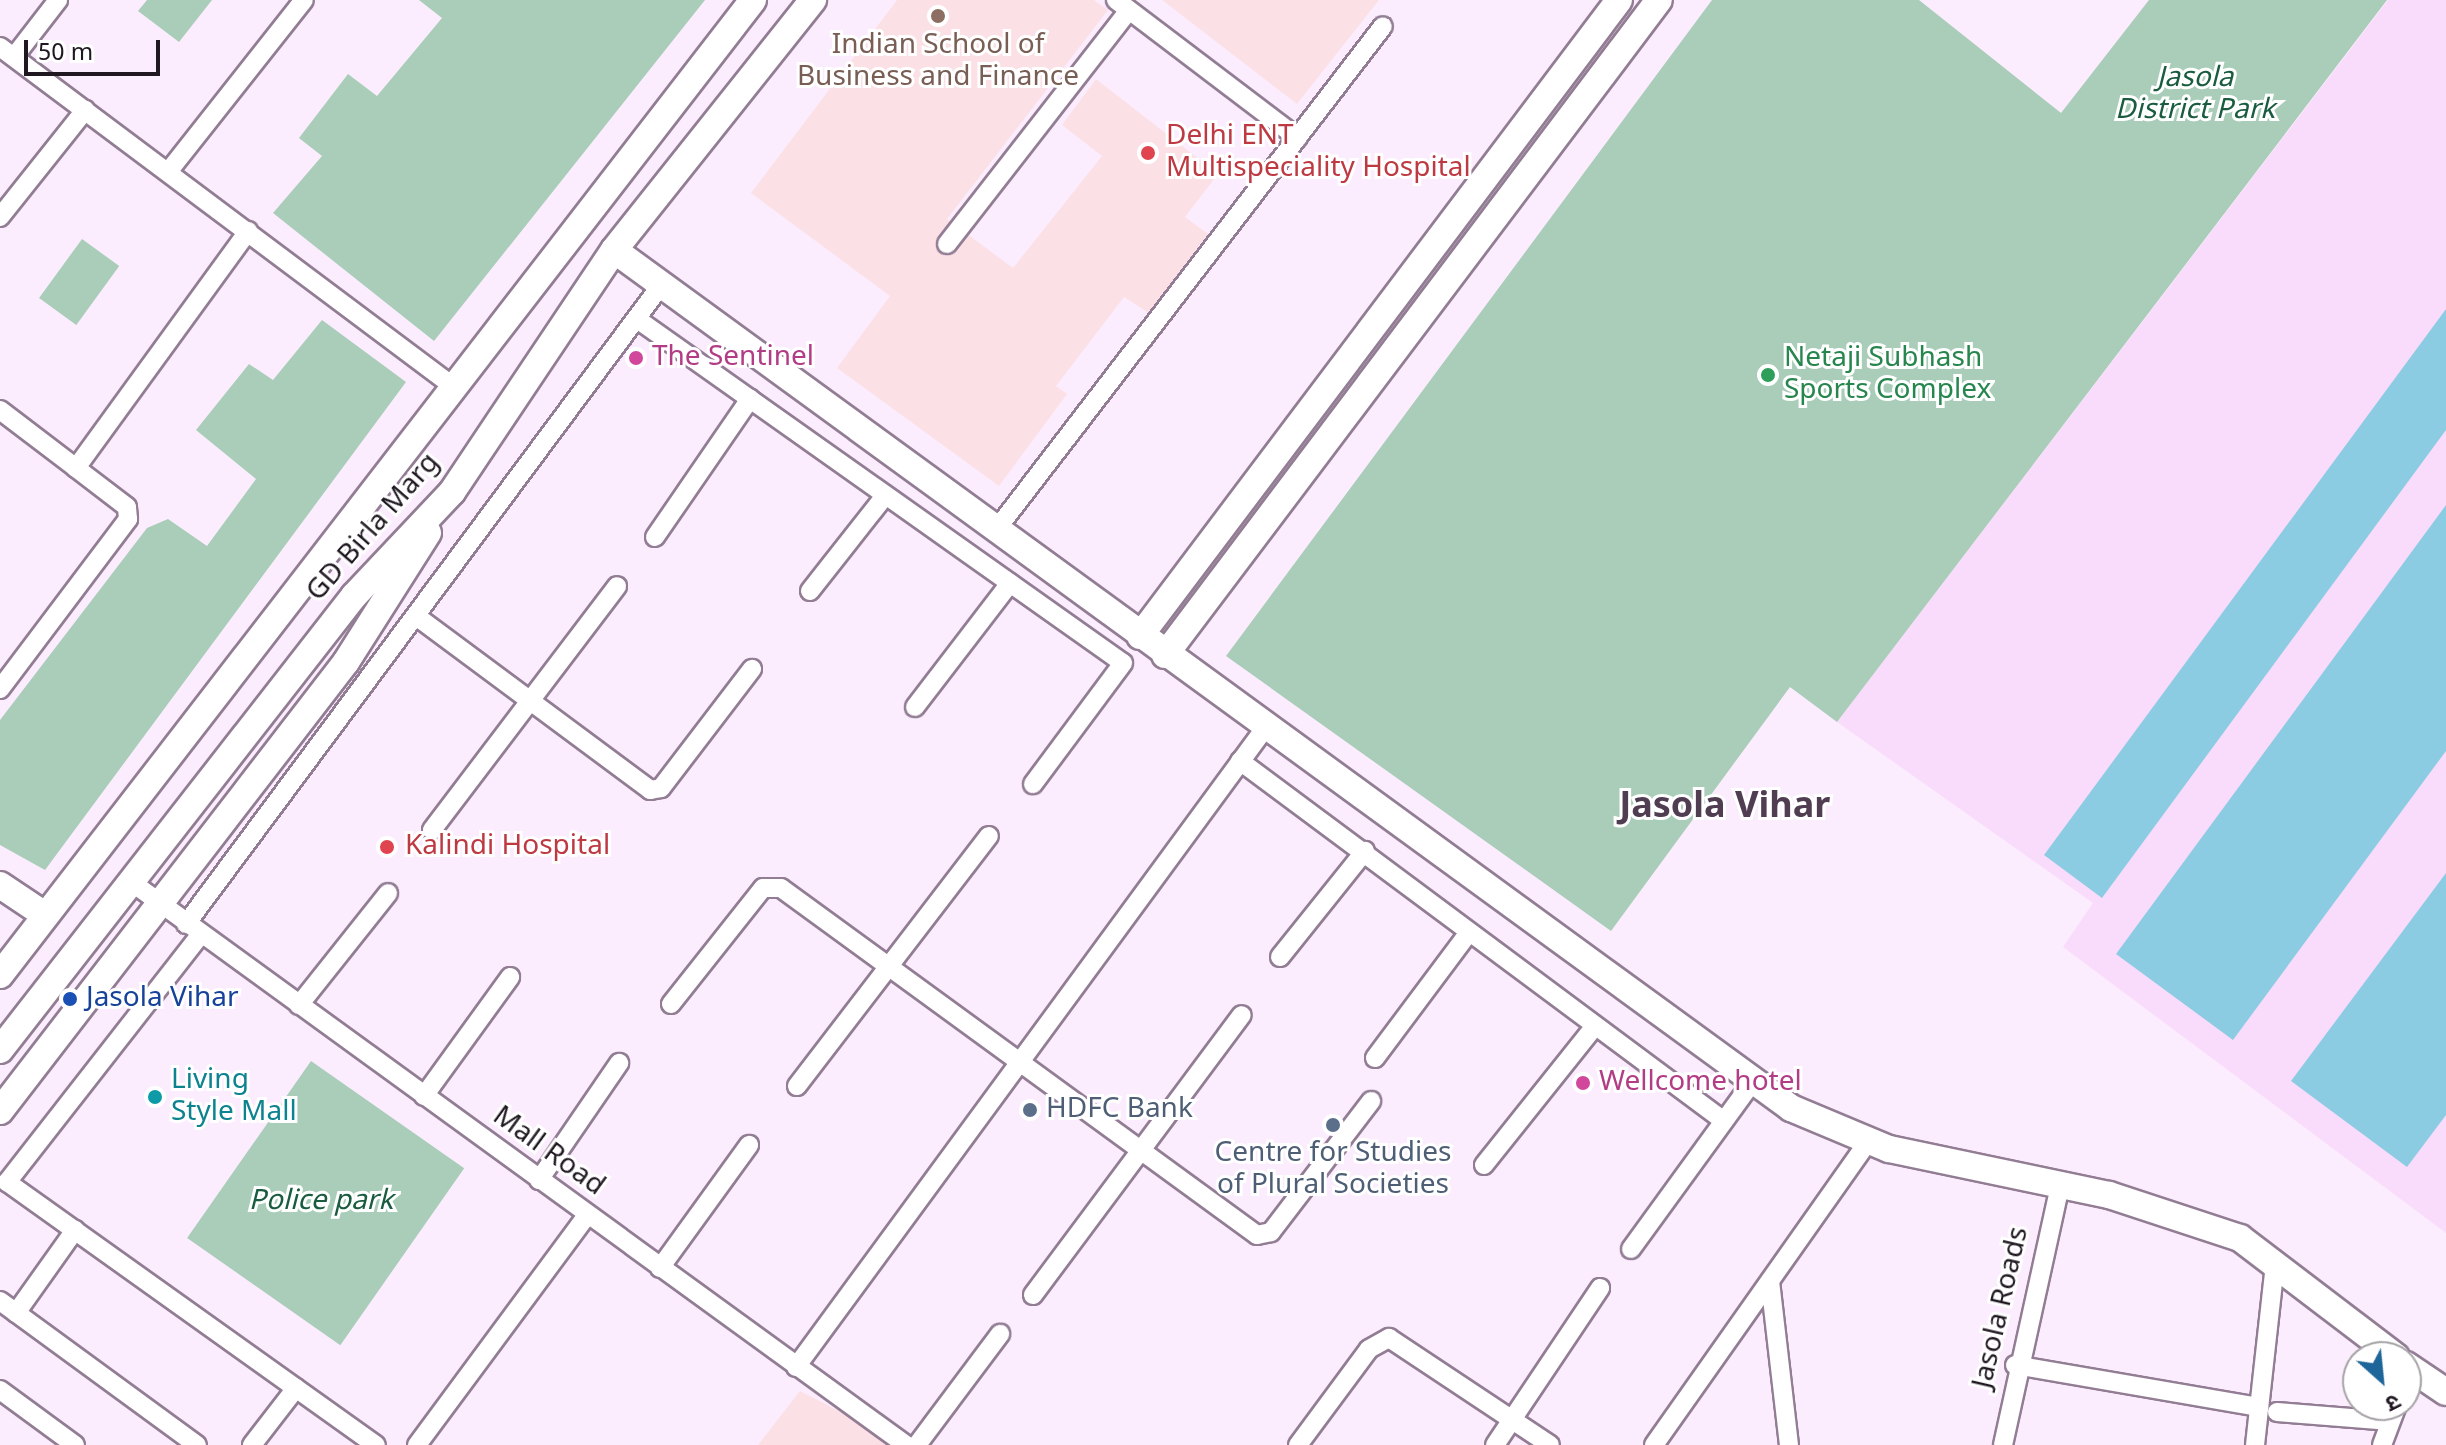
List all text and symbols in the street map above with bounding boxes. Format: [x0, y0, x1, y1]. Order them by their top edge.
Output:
marker: Indian School of Business and Finance [929, 7, 947, 25]
scale bar [28, 24, 164, 74]
place label: Indian School of Business and Finance [797, 29, 1079, 95]
text: 50 m [38, 38, 93, 70]
park label: Jasola District Park [2115, 62, 2275, 128]
place label: Delhi ENT Multispeciality Hospital [1166, 120, 1471, 186]
marker: Delhi ENT Multispeciality Hospital [1137, 142, 1159, 164]
place label: The Sentinel [652, 341, 814, 375]
place label: Netaji Subhash Sports Complex [1784, 342, 1991, 408]
marker: The Sentinel [627, 349, 645, 367]
marker: Netaji Subhash Sports Complex [1759, 366, 1777, 384]
street label: GD Birla Marg [301, 447, 447, 609]
district label: Jasola Vihar [1620, 787, 1830, 831]
place label: Kalindi Hospital [405, 830, 610, 864]
marker: Kalindi Hospital [376, 836, 398, 858]
place label: Jasola Vihar [86, 982, 239, 1016]
marker: Jasola Vihar [61, 990, 79, 1008]
place label: Living Style Mall [171, 1064, 297, 1130]
place label: Wellcome hotel [1599, 1066, 1802, 1100]
marker: Wellcome hotel [1574, 1074, 1592, 1092]
marker: Living Style Mall [146, 1088, 164, 1106]
place label: HDFC Bank [1046, 1093, 1193, 1127]
street label: Mall Road [485, 1100, 611, 1204]
marker: HDFC Bank [1021, 1101, 1039, 1119]
marker: Centre for Studies of Plural Societies [1324, 1116, 1342, 1134]
place label: Centre for Studies of Plural Societies [1215, 1137, 1451, 1203]
park label: Police park [249, 1185, 393, 1219]
street label: Jasola Roads [1967, 1224, 2037, 1392]
north arrow [2342, 1341, 2422, 1421]
text: उ [2380, 1385, 2405, 1417]

